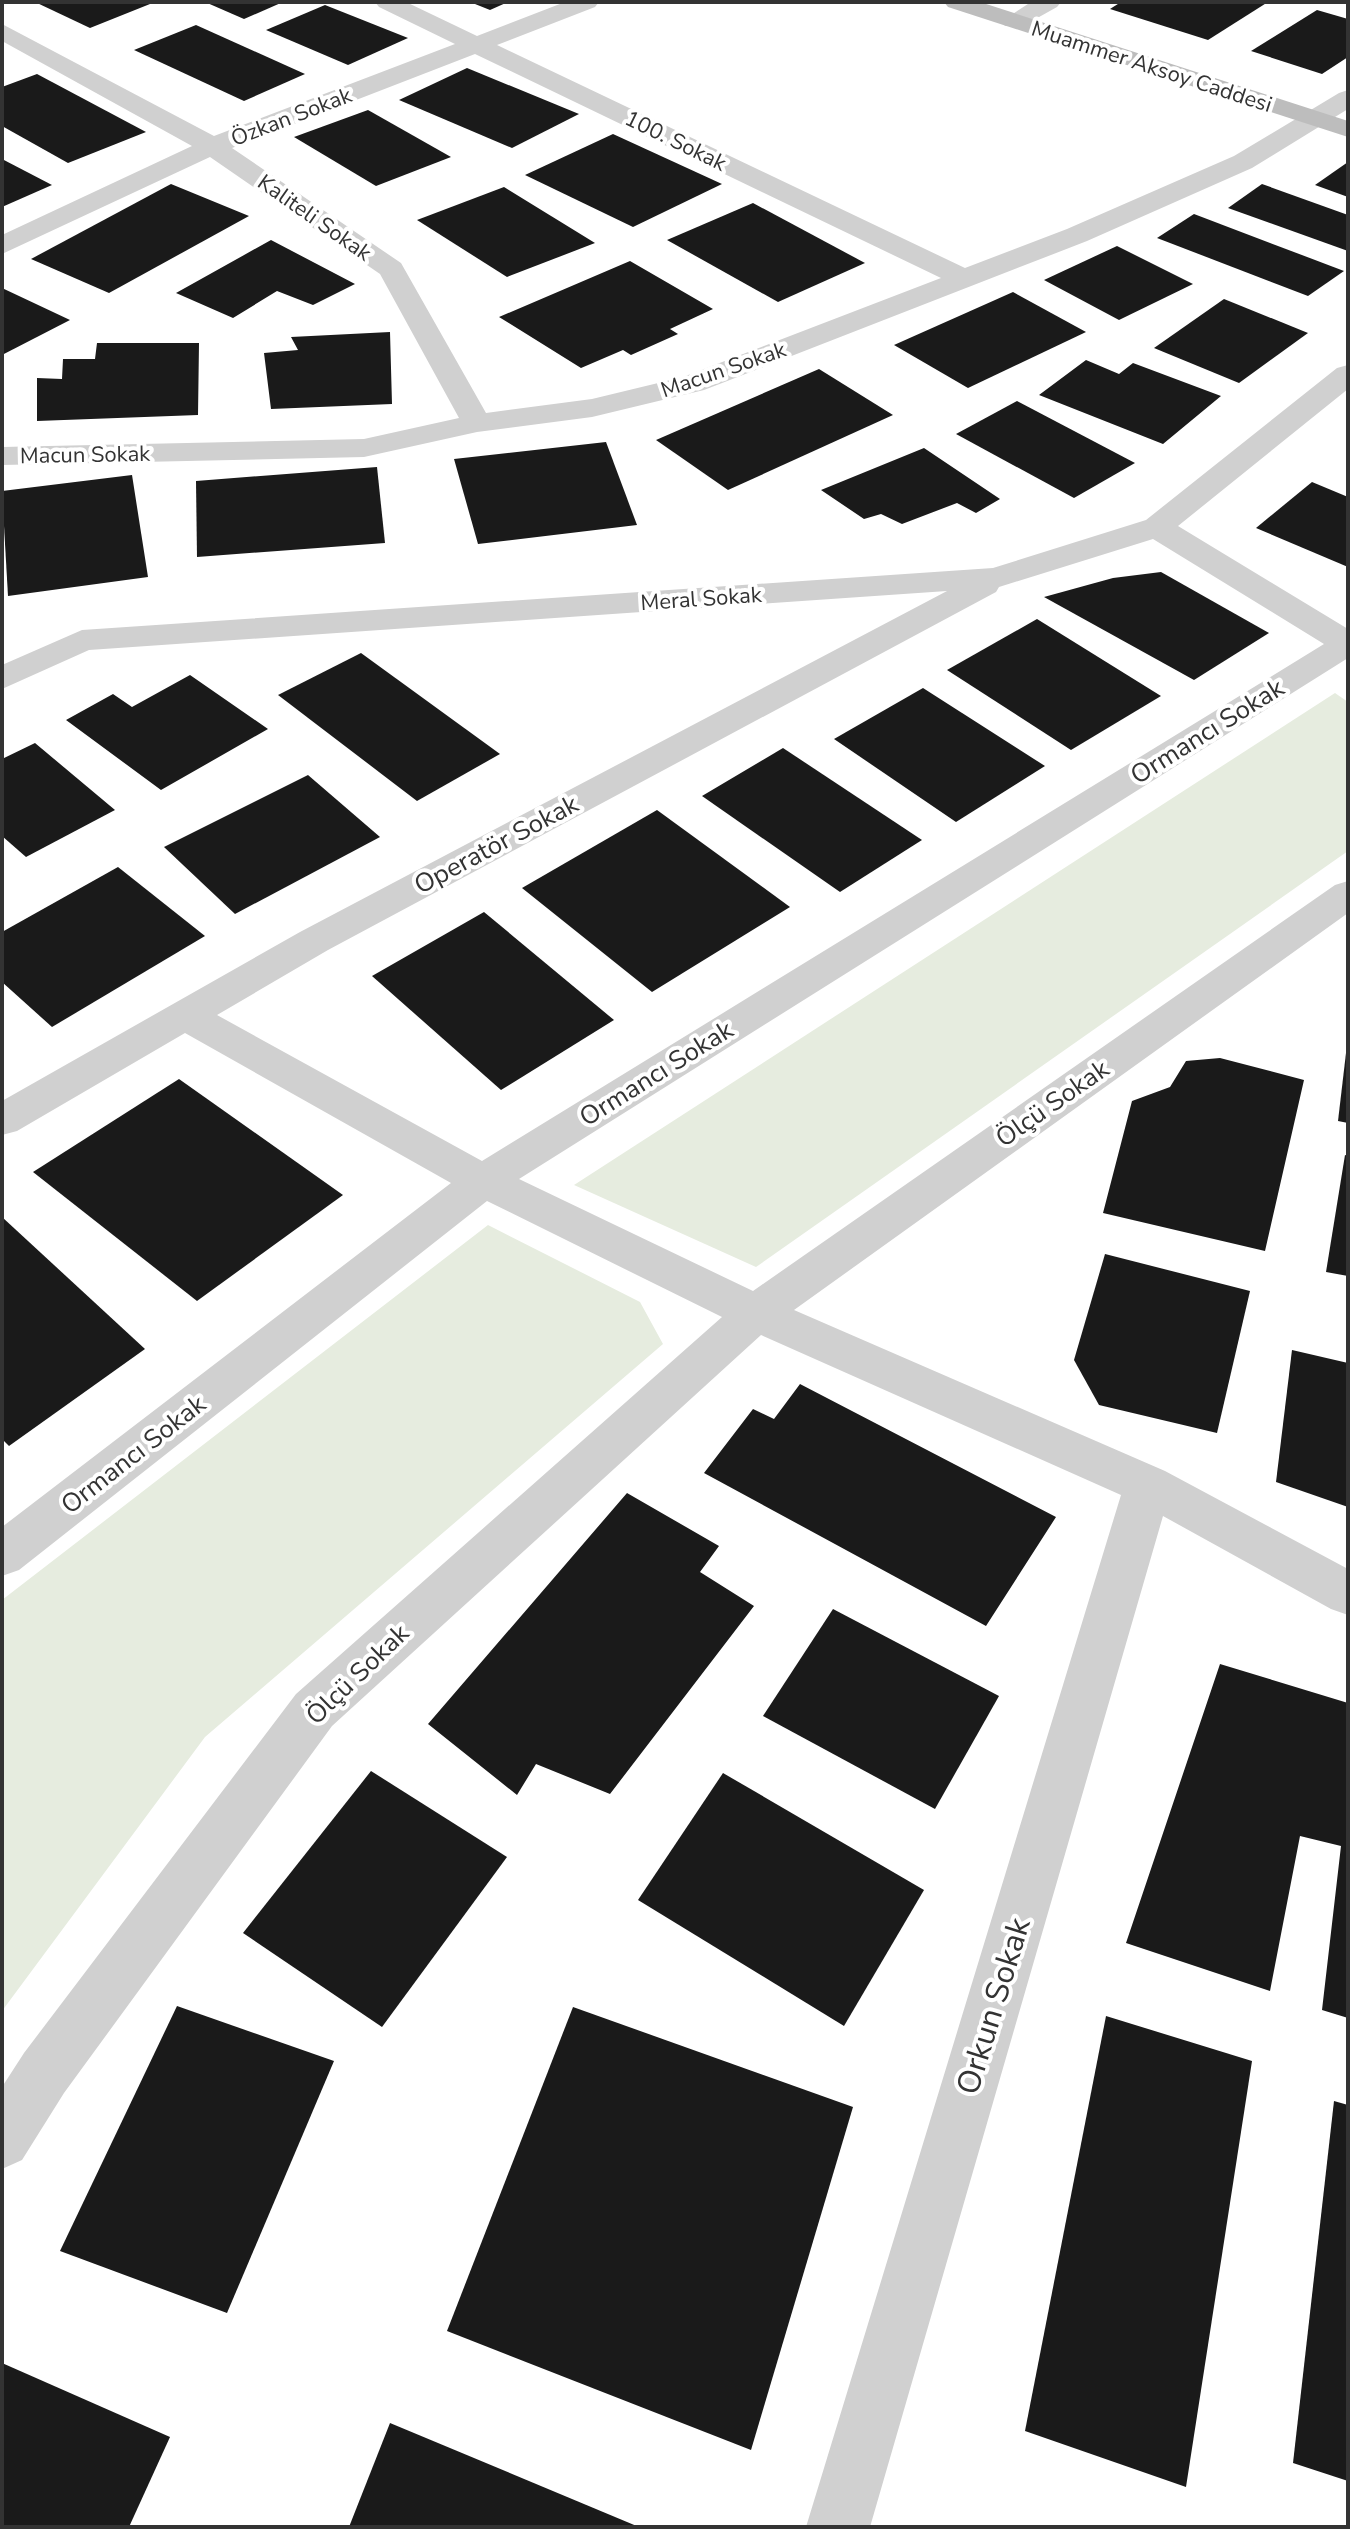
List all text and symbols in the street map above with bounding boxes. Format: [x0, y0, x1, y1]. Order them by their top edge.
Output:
street label: Muammer Aksoy Caddesi [1028, 14, 1276, 120]
street label: Özkan Sokak [227, 80, 357, 154]
street label: 100. Sokak [620, 103, 732, 179]
street label: Kaliteli Sokak [251, 167, 378, 269]
street label: Macun Sokak [657, 334, 791, 405]
street label: Macun Sokak [20, 439, 151, 471]
street label: Meral Sokak [639, 580, 764, 618]
street label: Ormancı Sokak [1124, 670, 1292, 793]
street label: Operatör Sokak [408, 786, 585, 902]
street label: Ormancı Sokak [573, 1012, 741, 1135]
street label: Ölçü Sokak [989, 1051, 1117, 1155]
street label: Ormancı Sokak [54, 1386, 214, 1522]
street label: Ölçü Sokak [298, 1616, 417, 1732]
street label: Orkun Sokak [946, 1912, 1041, 2100]

